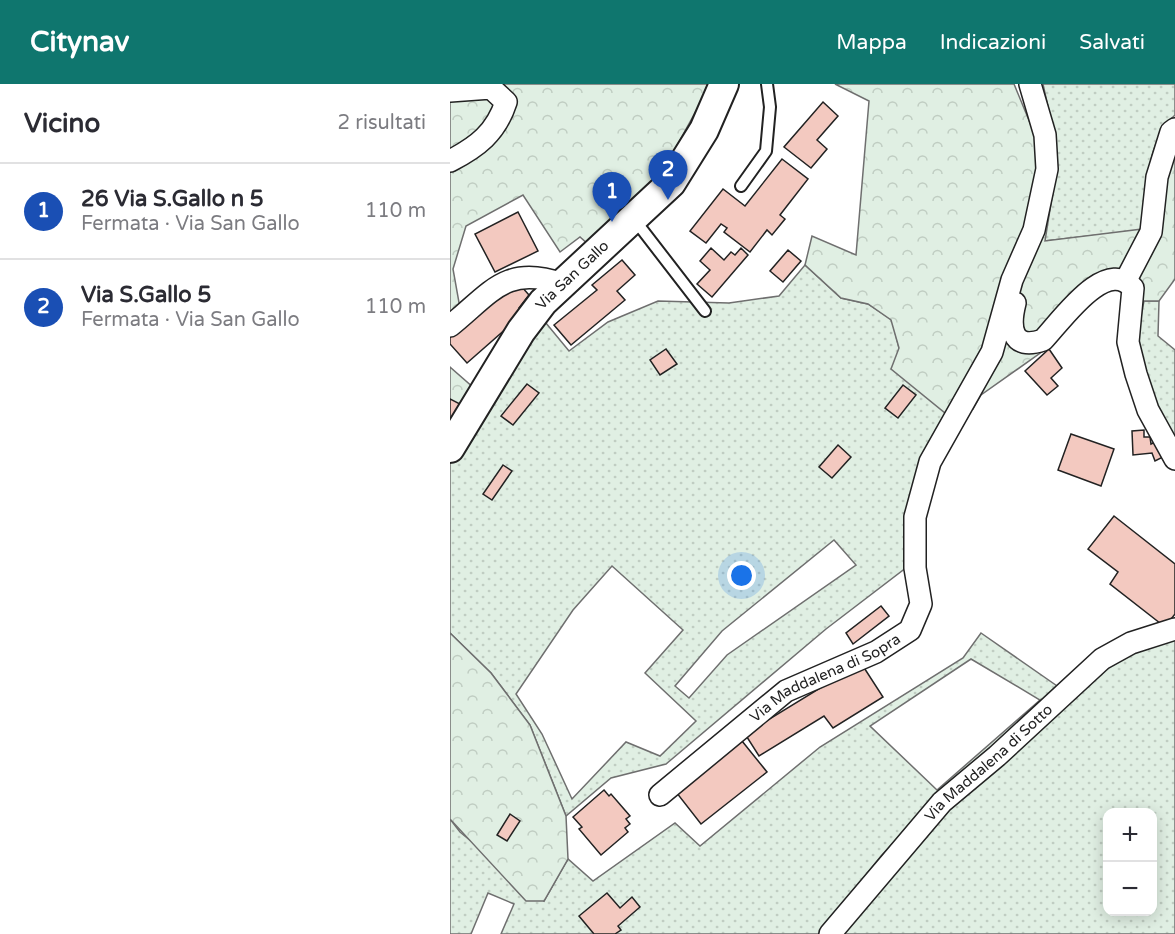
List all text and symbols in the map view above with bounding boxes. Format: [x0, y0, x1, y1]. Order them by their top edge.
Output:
text: Citynav [30, 25, 129, 59]
text: Mappa [836, 30, 907, 55]
text: Indicazioni [940, 30, 1046, 55]
text: Salvati [1079, 30, 1145, 55]
text: Vicino [24, 108, 100, 139]
text: 2 risultati [338, 111, 426, 135]
pin: 2 [648, 150, 688, 200]
pin: 1 [592, 172, 632, 222]
text: 26 Via S.Gallo n 5 [81, 186, 264, 212]
text: 1 [37, 199, 50, 223]
text: 110 m [365, 199, 426, 223]
text: Fermata · Via San Gallo [81, 212, 300, 236]
street label: Via San Gallo [532, 237, 612, 313]
text: Via S.Gallo 5 [81, 282, 211, 308]
text: 2 [37, 295, 50, 319]
text: 110 m [365, 295, 426, 319]
text: Fermata · Via San Gallo [81, 308, 300, 332]
your location [727, 561, 756, 590]
street label: Via Maddalena di Sopra [746, 630, 904, 726]
street label: Via Maddalena di Sotto [921, 700, 1056, 825]
map controls [1103, 808, 1157, 916]
button: + [1103, 808, 1157, 862]
button: − [1103, 862, 1157, 916]

